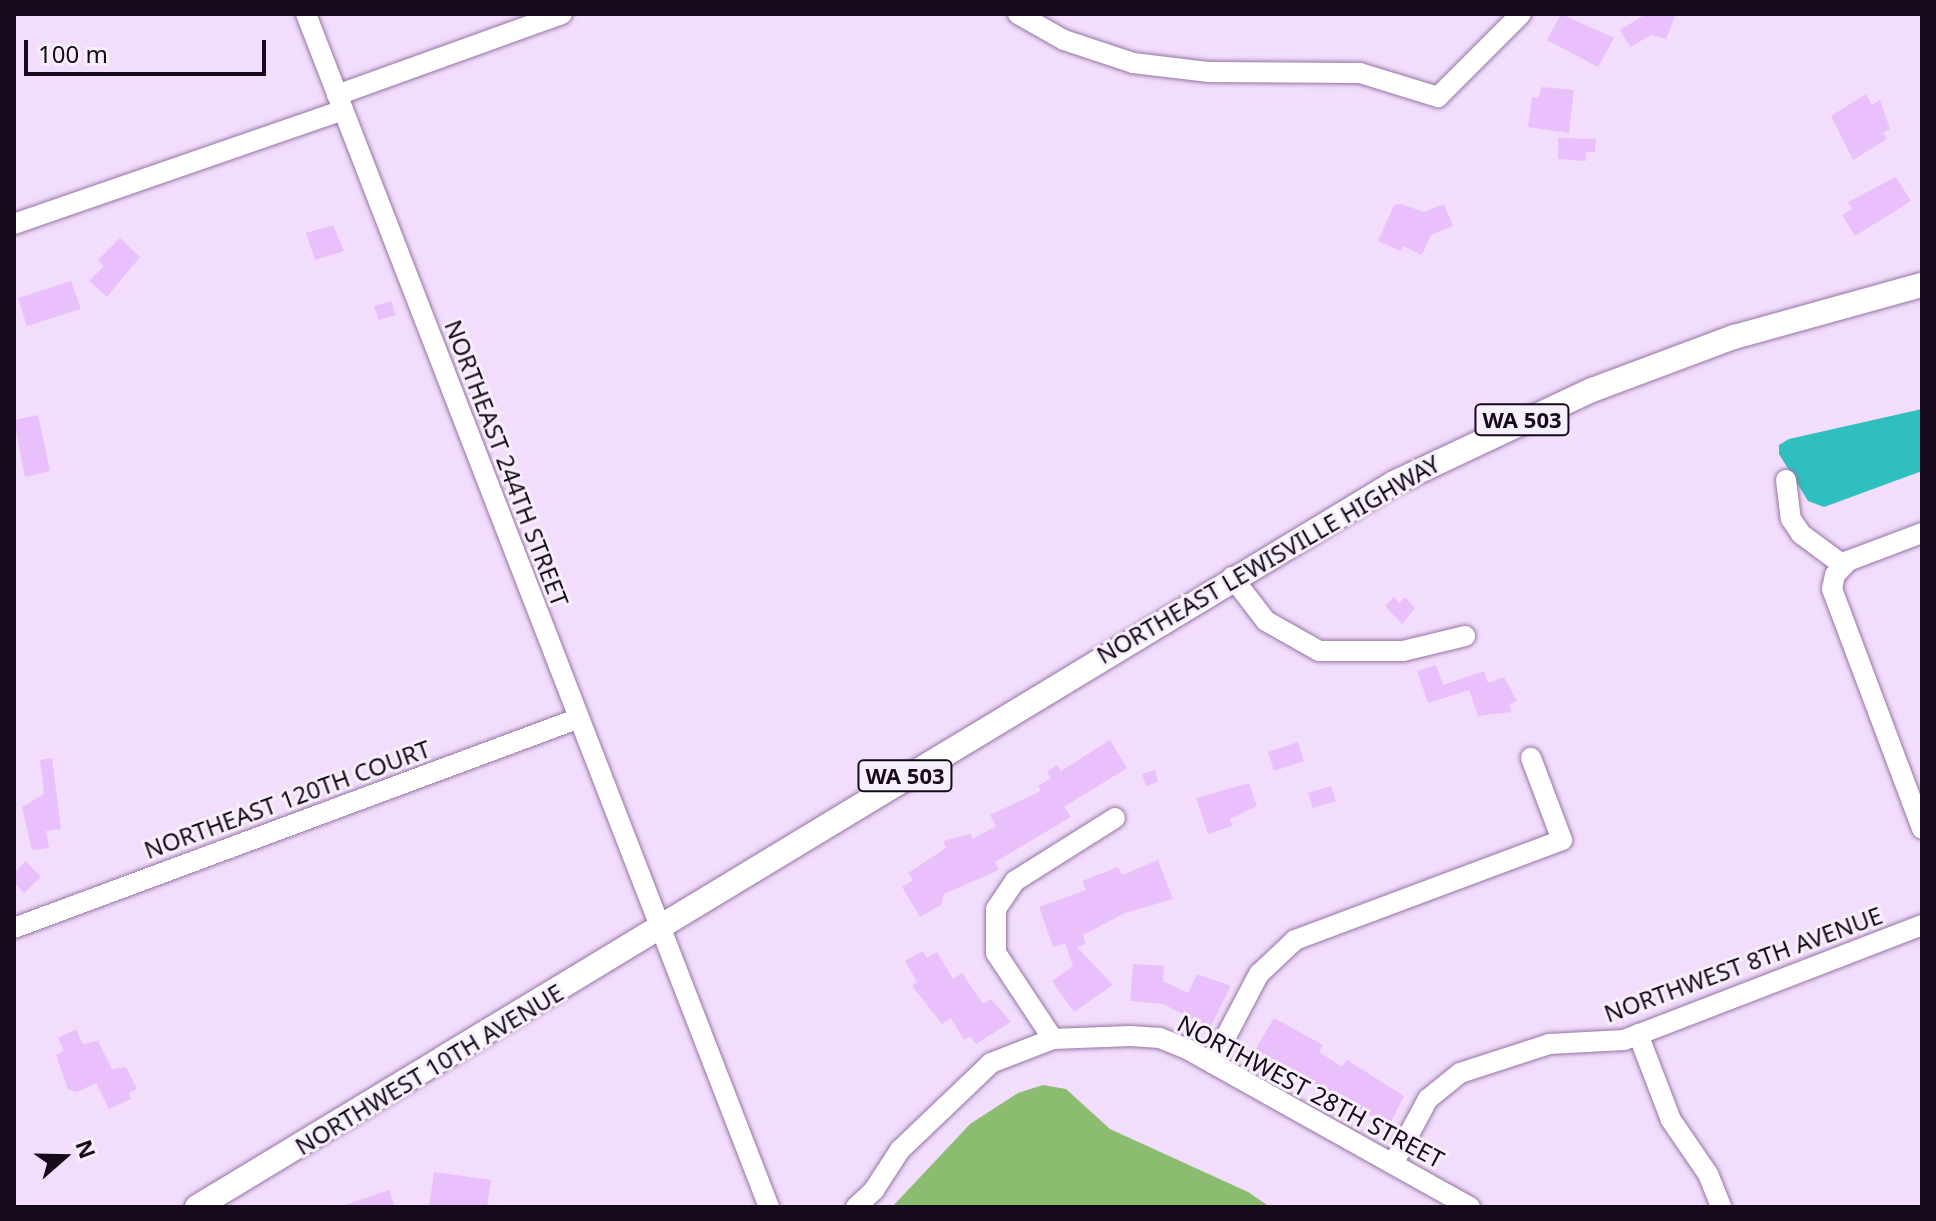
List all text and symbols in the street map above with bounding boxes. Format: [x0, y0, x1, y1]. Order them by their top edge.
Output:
scale bar [28, 24, 270, 74]
text: 100 m [38, 37, 108, 70]
street label: NORTHEAST 244TH STREET [439, 316, 575, 610]
road number: WA 503 [1474, 402, 1570, 438]
street label: NORTHEAST LEWISVILLE HIGHWAY [1091, 449, 1445, 669]
street label: NORTHEAST 120TH COURT [140, 734, 434, 864]
road number: WA 503 [857, 758, 953, 794]
street label: NORTHWEST 8TH AVENUE [1600, 900, 1886, 1028]
street label: NORTHWEST 10TH AVENUE [290, 977, 568, 1161]
street label: NORTHWEST 28TH STREET [1173, 1008, 1449, 1174]
north arrow [24, 1117, 104, 1197]
text: N [69, 1135, 104, 1162]

